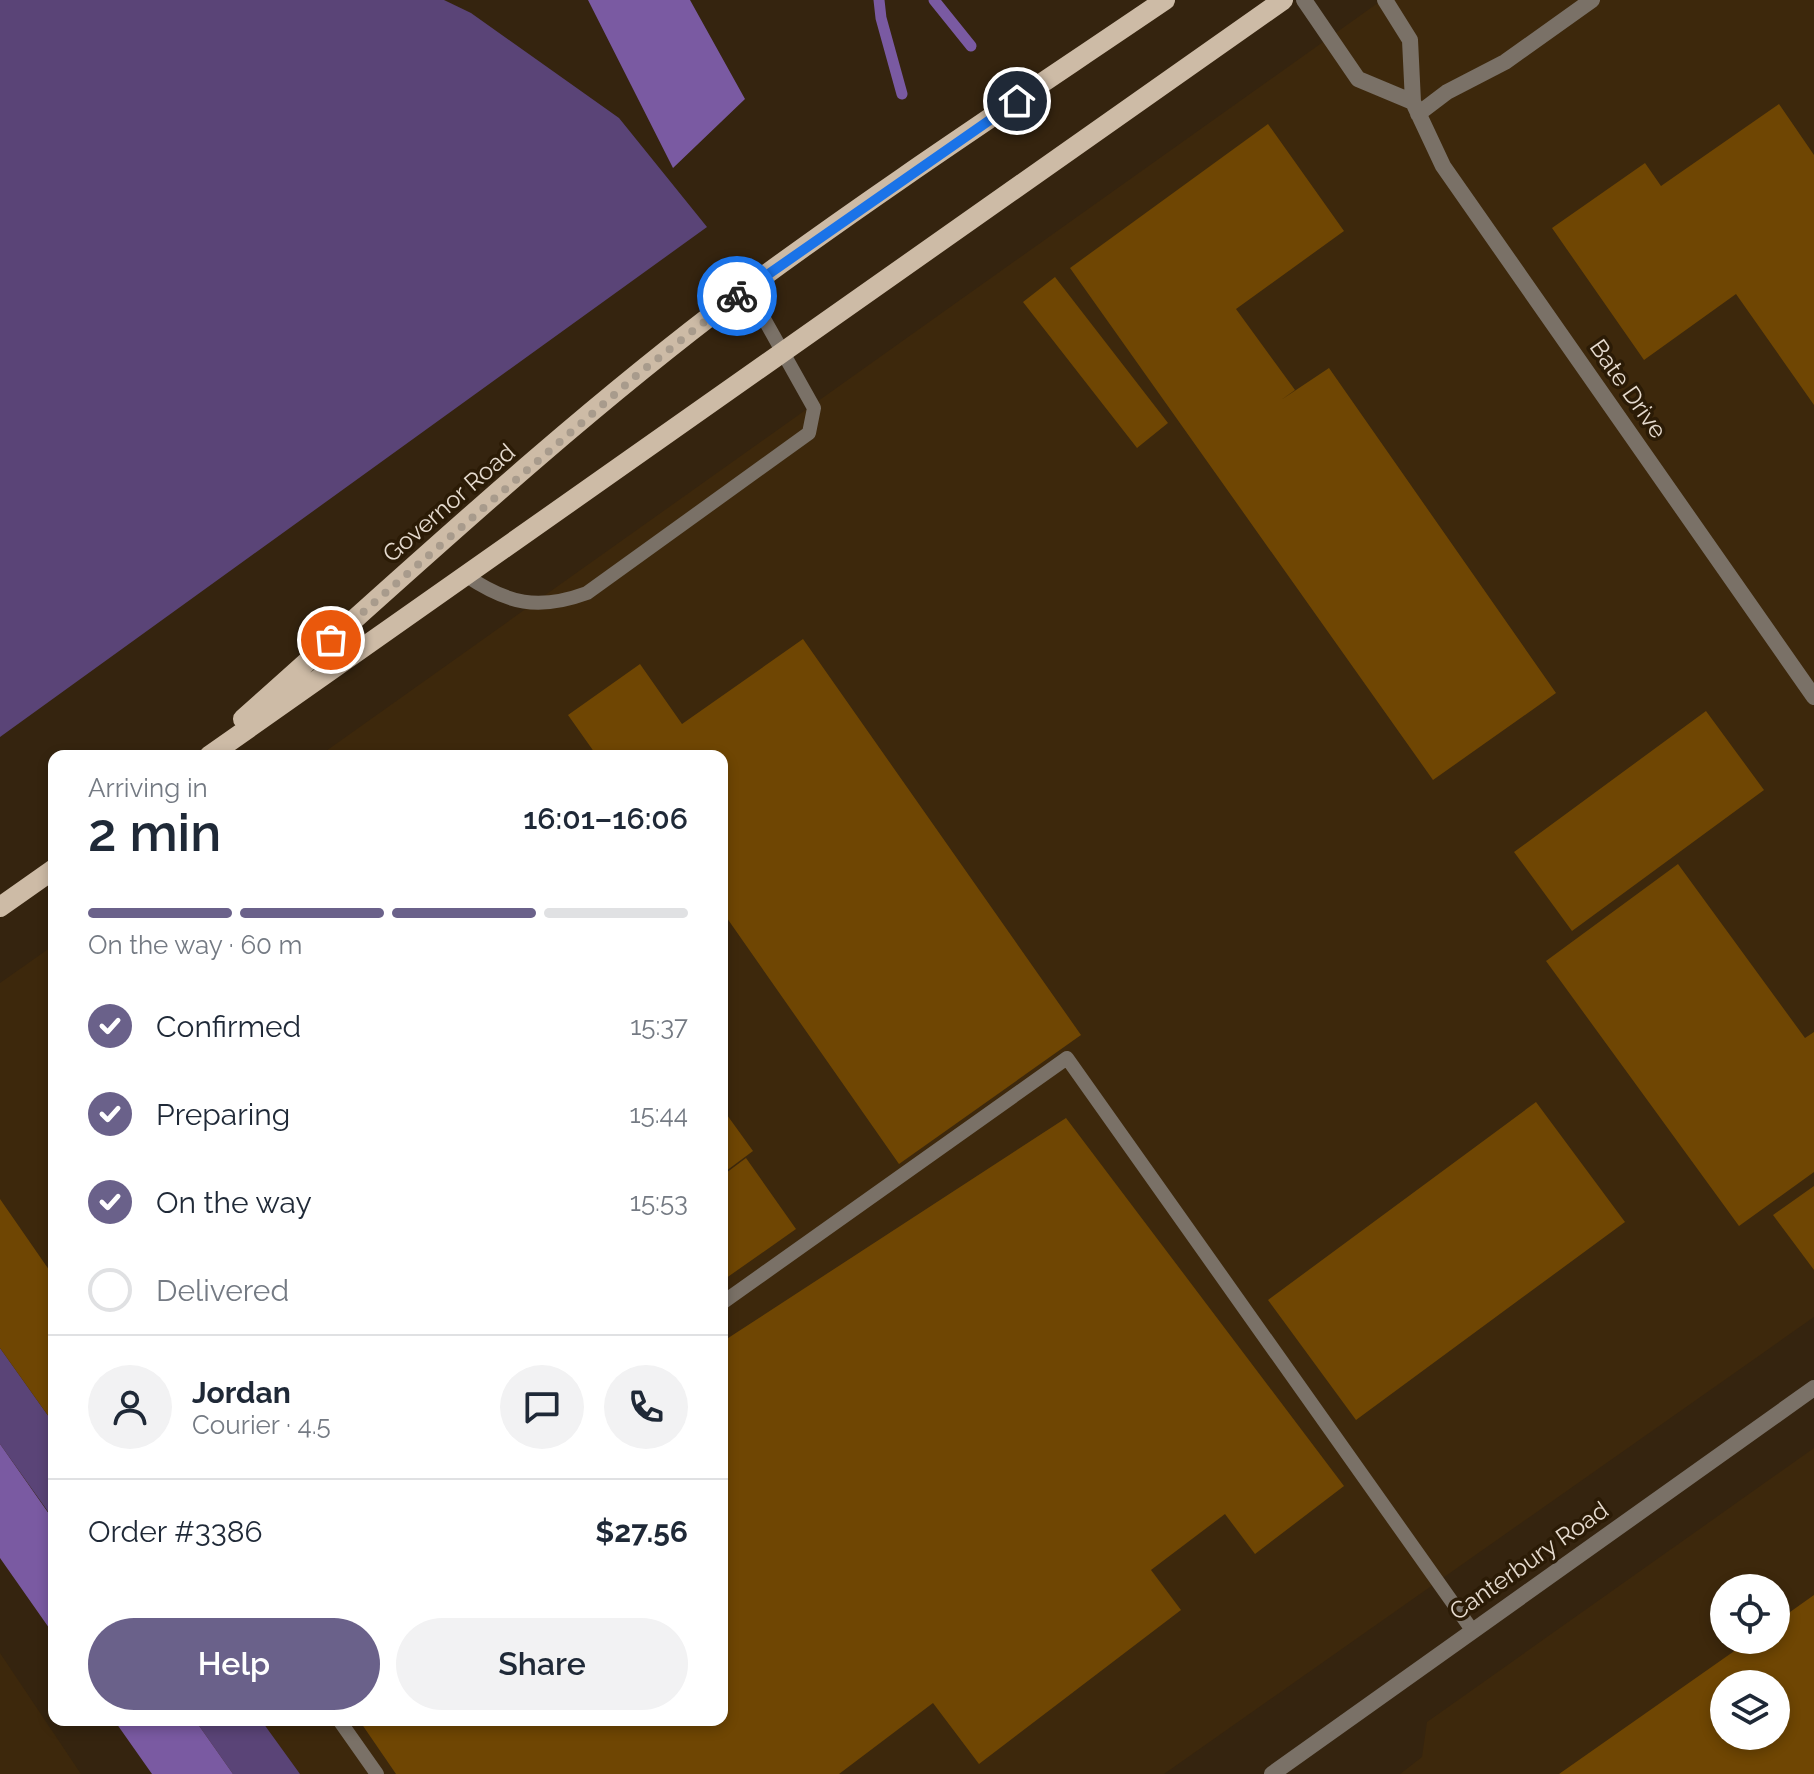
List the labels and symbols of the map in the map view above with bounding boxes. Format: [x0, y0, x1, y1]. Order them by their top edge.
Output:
pin [983, 67, 1051, 135]
courier [697, 256, 777, 336]
street label: Bate Drive [1584, 334, 1673, 444]
street label: Governor Road [377, 437, 521, 568]
pin [297, 606, 365, 674]
street label: Canterbury Road [1444, 1495, 1614, 1626]

